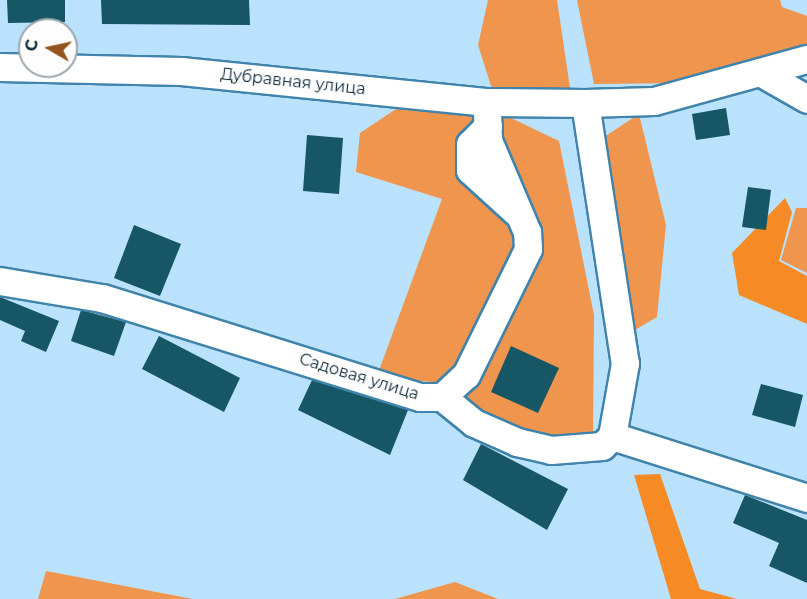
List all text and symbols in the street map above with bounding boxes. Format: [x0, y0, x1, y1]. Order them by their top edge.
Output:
north arrow [18, 18, 78, 78]
text: С [21, 38, 42, 53]
street label: Дубравная улица [220, 65, 366, 99]
street label: Садовая улица [297, 350, 421, 404]

